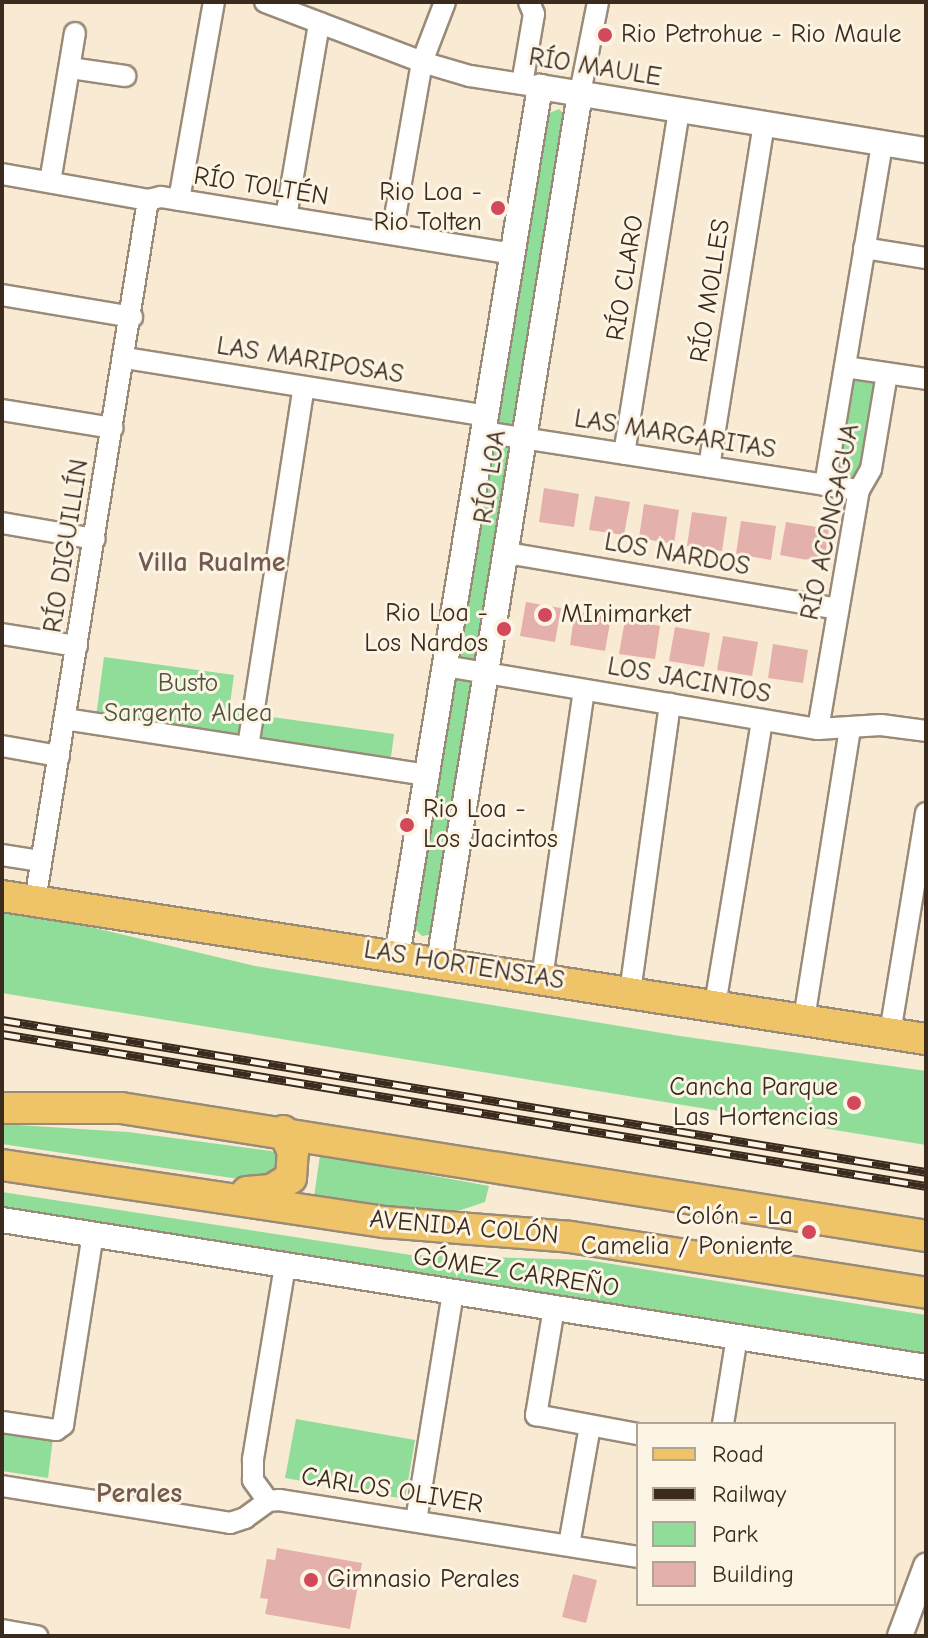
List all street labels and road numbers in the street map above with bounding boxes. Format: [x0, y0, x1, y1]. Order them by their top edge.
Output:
street label: RÍO MAULE [526, 42, 664, 94]
street label: RÍO TOLTÉN [191, 161, 331, 213]
street label: RÍO CLARO [601, 213, 651, 343]
street label: RÍO MOLLES [684, 217, 738, 365]
street label: LAS MARIPOSAS [214, 331, 406, 391]
street label: LAS MARGARITAS [572, 404, 778, 466]
street label: RÍO ACONGAGUA [795, 421, 867, 623]
street label: RÍO LOA [468, 428, 514, 526]
street label: RÍO DIGUILLÍN [38, 457, 96, 635]
street label: LOS NARDOS [602, 527, 752, 583]
street label: LOS JACINTOS [605, 651, 773, 711]
street label: LAS HORTENSIAS [362, 935, 566, 997]
street label: AVENIDA COLÓN [368, 1204, 560, 1252]
street label: GÓMEZ CARREÑO [411, 1241, 621, 1305]
street label: CARLOS OLIVER [299, 1461, 485, 1521]

